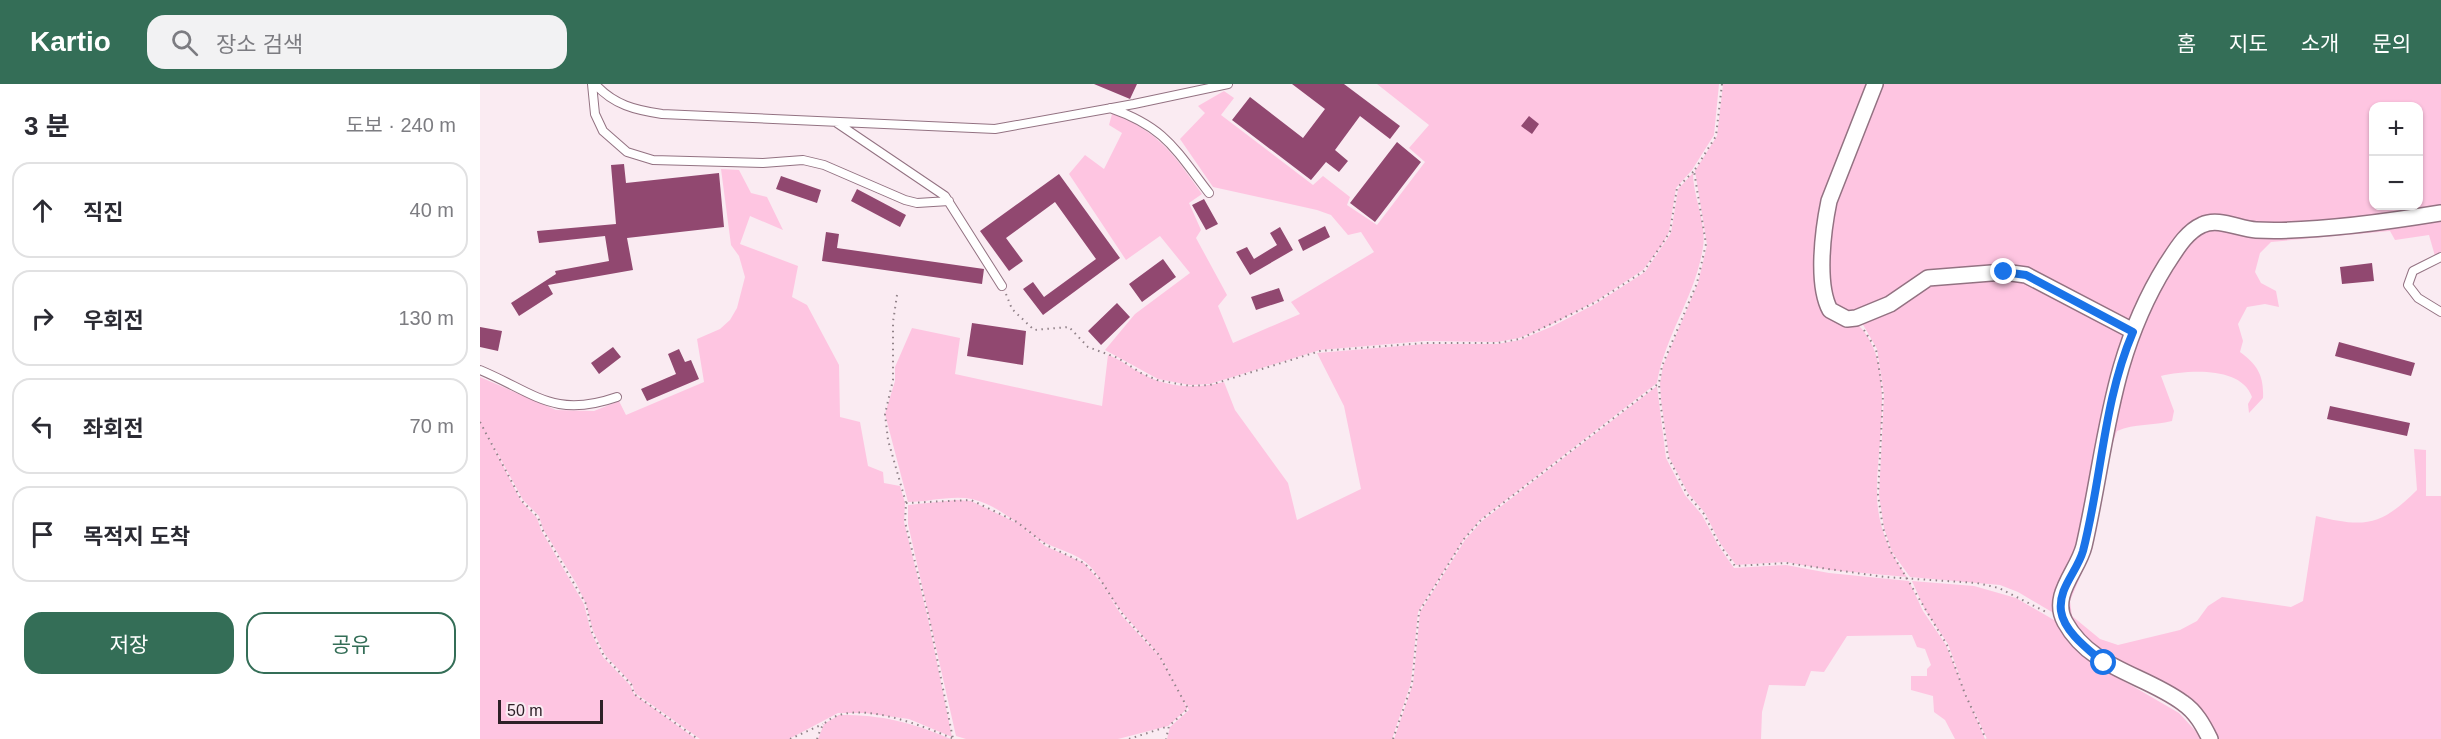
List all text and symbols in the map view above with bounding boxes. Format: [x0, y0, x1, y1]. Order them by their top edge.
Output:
search box [147, 15, 567, 69]
text: Kartio [30, 26, 111, 57]
icon: search [168, 26, 201, 59]
text: 장소 검색 [216, 32, 303, 57]
text: 홈 [2177, 32, 2196, 55]
text: 지도 [2229, 32, 2268, 55]
text: 소개 [2301, 32, 2339, 55]
text: 문의 [2372, 32, 2411, 55]
map controls [2369, 102, 2423, 210]
button: + [2369, 102, 2423, 156]
text: 3 분 [24, 111, 70, 141]
text: 도보 · 240 m [346, 114, 456, 136]
button: − [2369, 156, 2423, 210]
icon: ahead [26, 194, 59, 227]
text: 40 m [410, 199, 454, 221]
text: 직진 [83, 200, 123, 225]
route end [1990, 258, 2016, 284]
icon: right [26, 302, 59, 335]
text: 130 m [398, 307, 454, 329]
text: 우회전 [83, 308, 144, 333]
icon: left [26, 410, 59, 443]
text: 70 m [410, 415, 454, 437]
text: 좌회전 [83, 416, 144, 441]
icon: arrive [26, 518, 59, 551]
text: 목적지 도착 [83, 524, 190, 549]
button: 저장 [24, 612, 234, 674]
button: 공유 [246, 612, 456, 674]
route start [2090, 649, 2116, 675]
scale bar [498, 697, 603, 724]
text: 50 m [507, 702, 543, 719]

